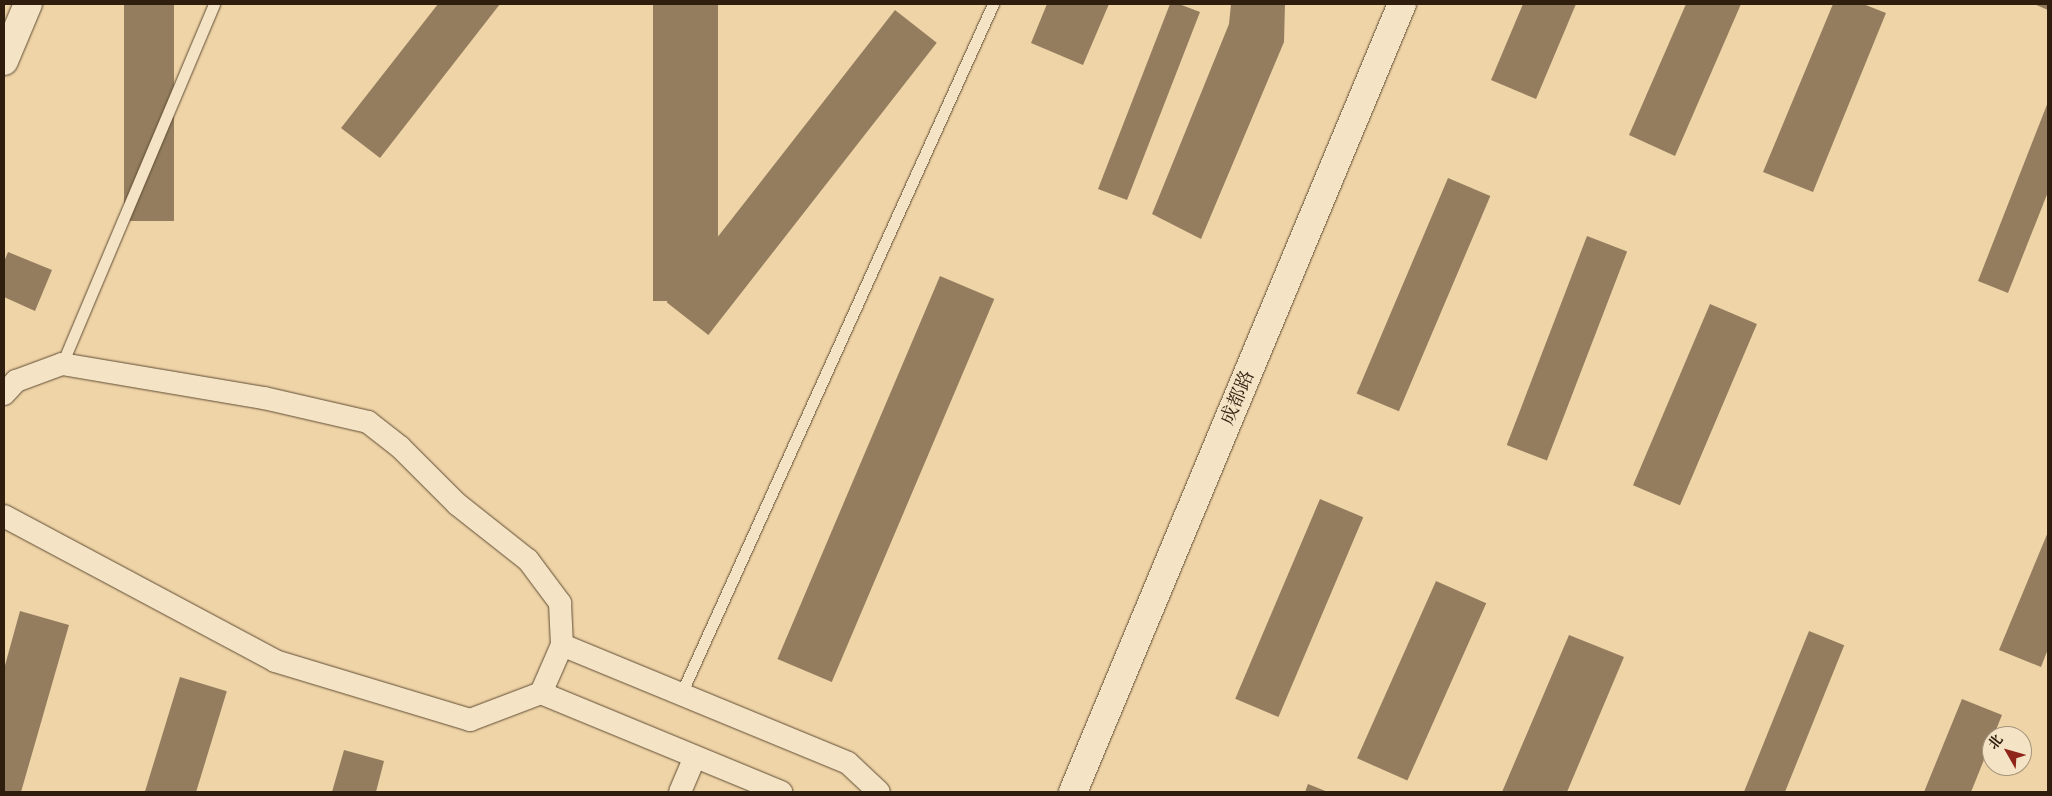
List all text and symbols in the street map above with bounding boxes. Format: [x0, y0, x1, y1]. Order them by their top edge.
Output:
street label: 成都路 [1216, 367, 1260, 429]
north arrow [1982, 726, 2032, 776]
text: 北 [1985, 731, 2007, 753]

